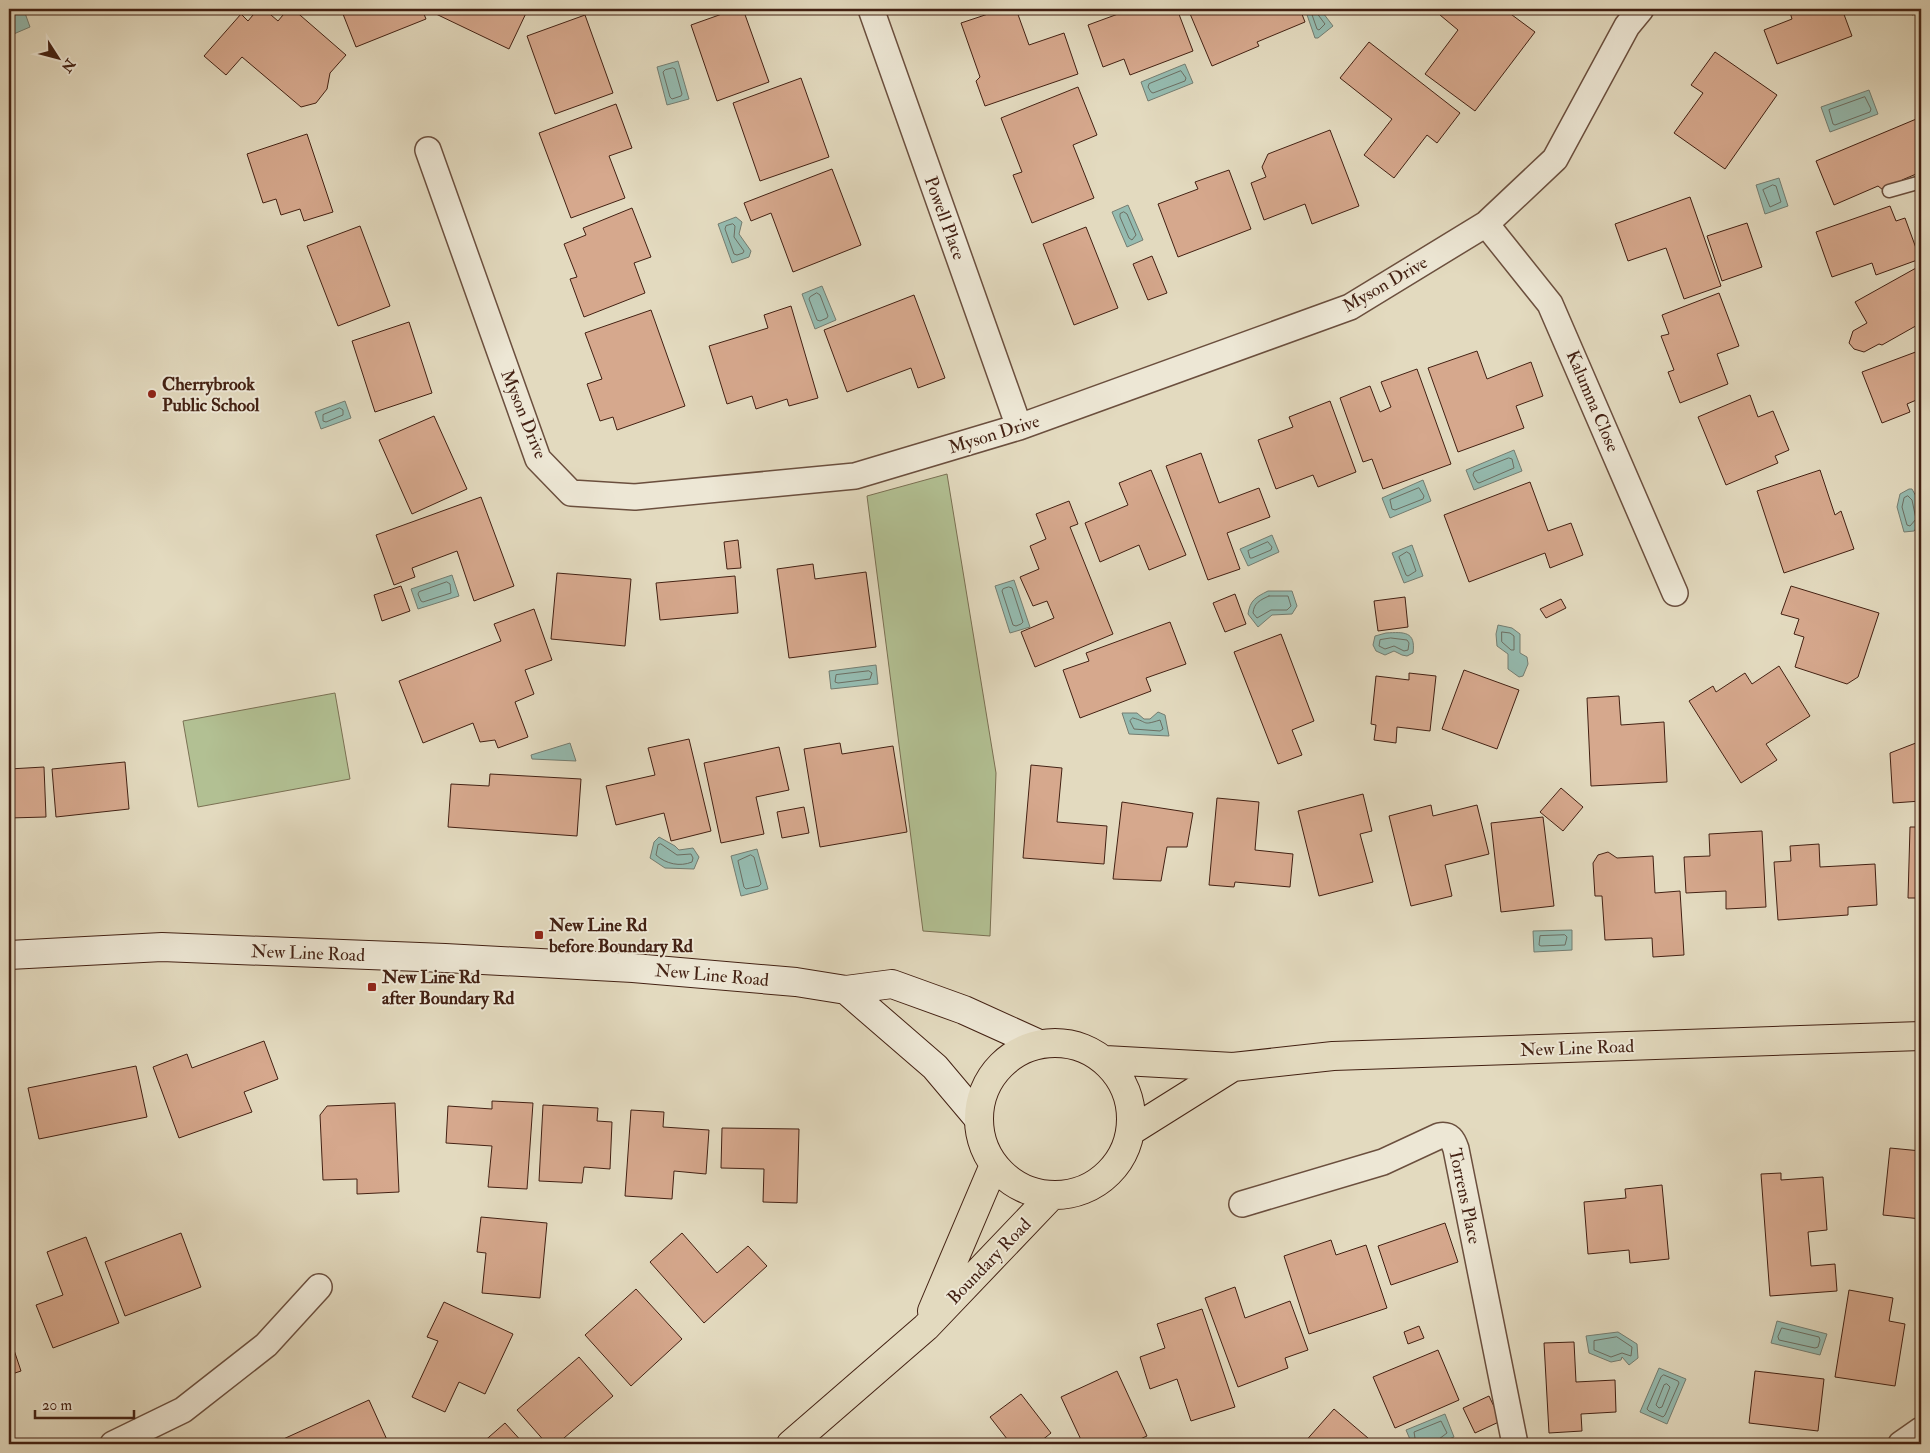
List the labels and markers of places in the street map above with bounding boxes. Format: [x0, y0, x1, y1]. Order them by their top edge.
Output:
place label: Cherrybrook Public School [162, 373, 260, 417]
marker: Cherrybrook Public School [146, 388, 158, 400]
place label: New Line Rd before Boundary Rd [548, 914, 693, 958]
marker: New Line Rd before Boundary Rd [533, 929, 545, 941]
place label: New Line Rd after Boundary Rd [381, 966, 515, 1010]
marker: New Line Rd after Boundary Rd [366, 981, 378, 993]

